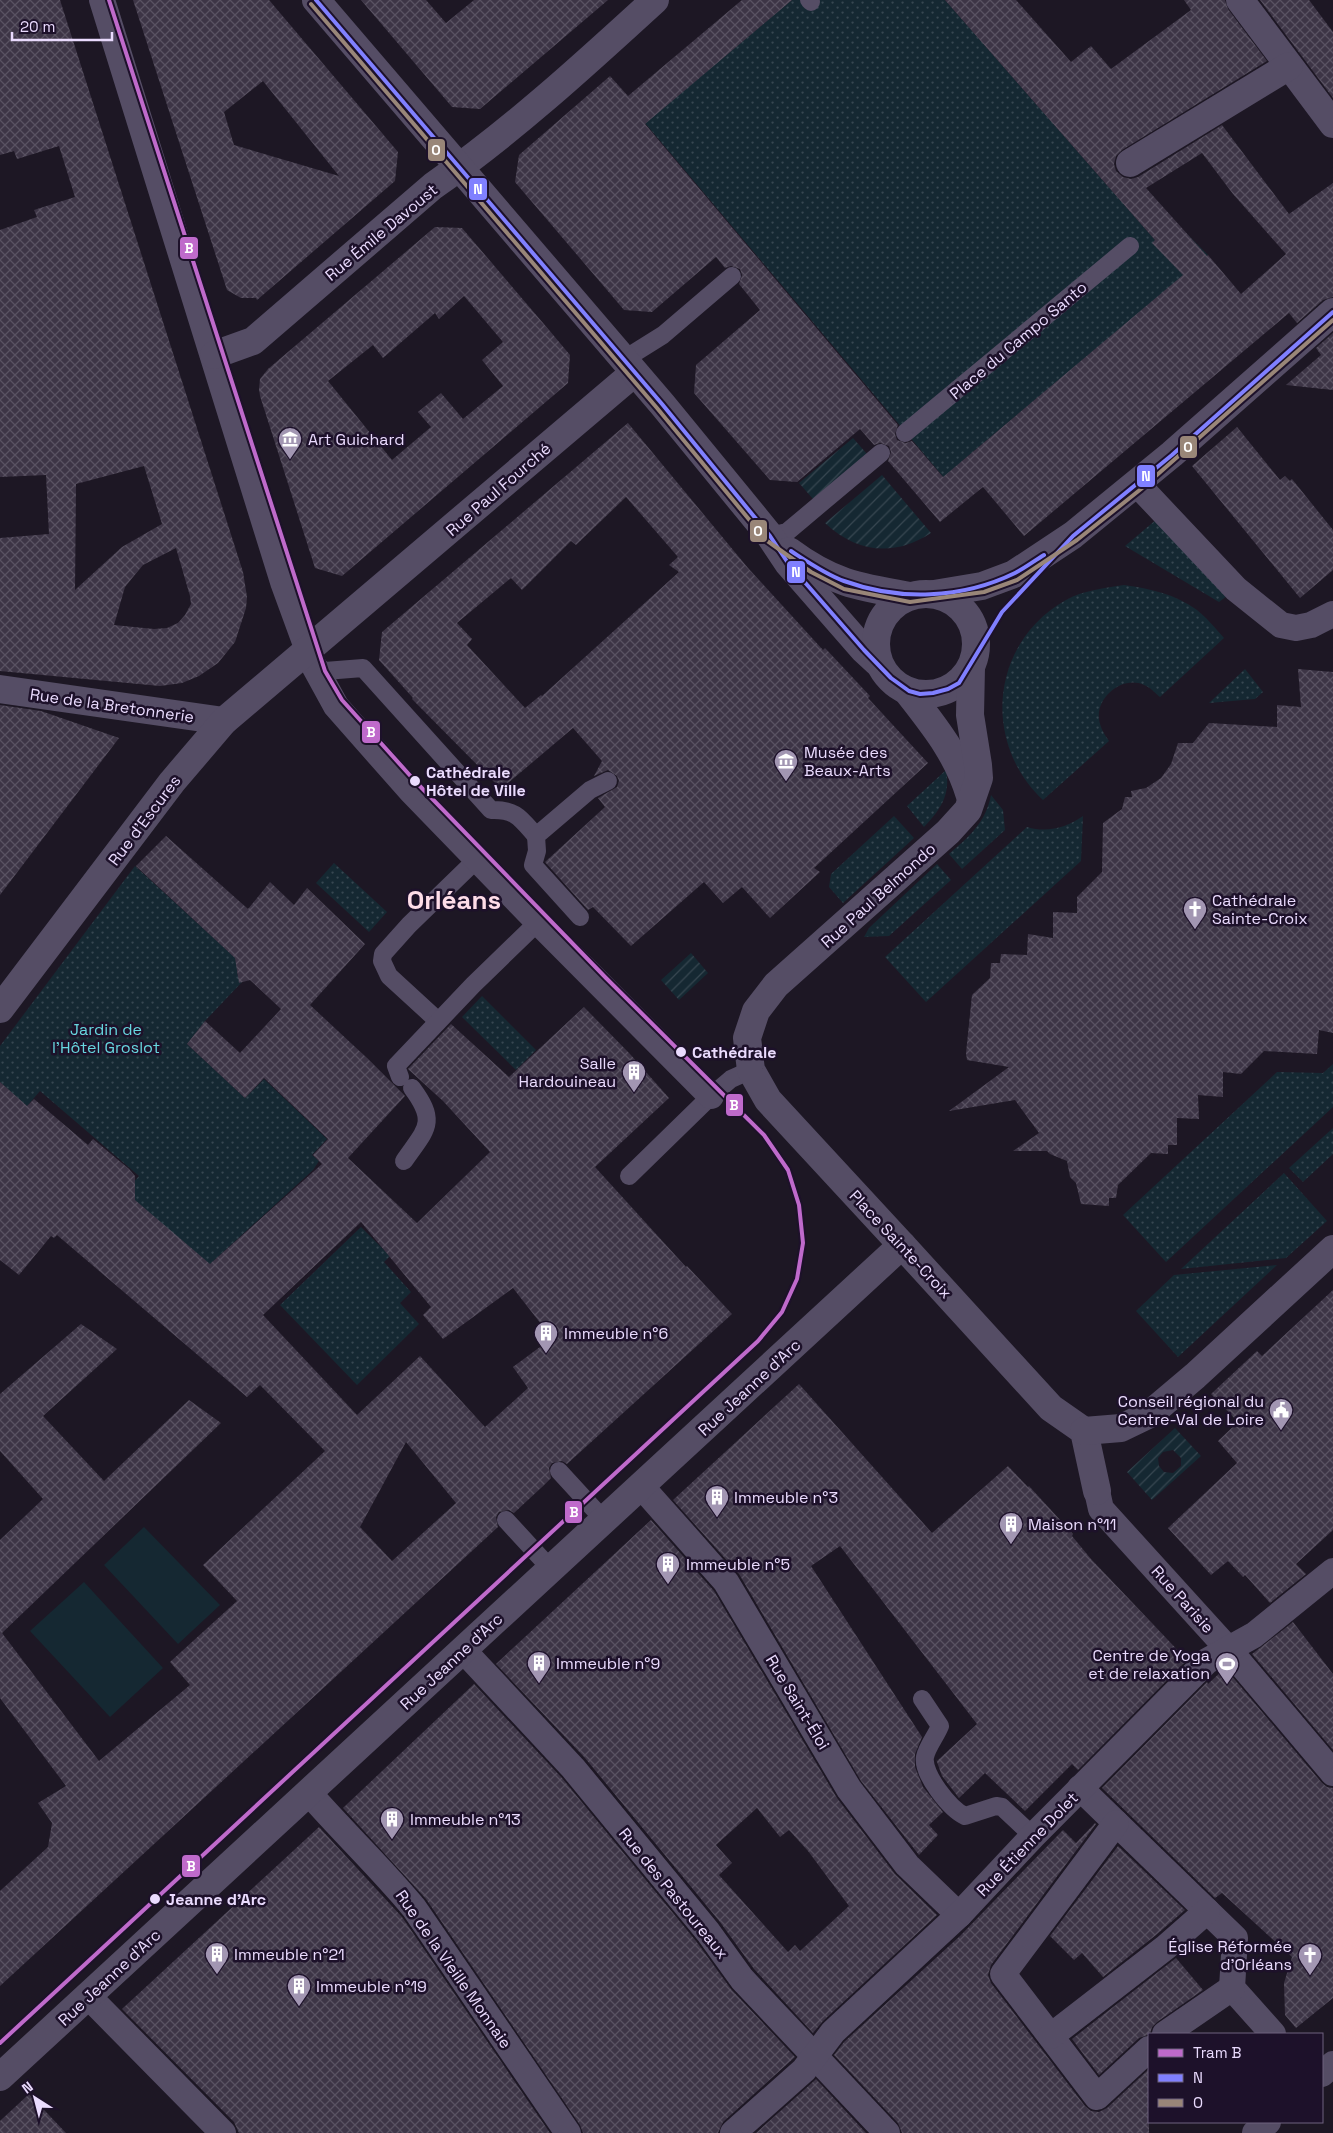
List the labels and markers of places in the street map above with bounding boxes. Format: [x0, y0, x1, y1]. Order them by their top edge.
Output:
museum icon: Art Guichard [277, 426, 303, 460]
place label: Art Guichard [308, 429, 404, 450]
place label: Musée des Beaux-Arts [804, 742, 891, 781]
museum icon: Musée des Beaux-Arts [773, 748, 799, 782]
place label: Cathédrale Hôtel de Ville [426, 762, 526, 801]
marker: Cathédrale Hôtel de Ville [408, 774, 422, 788]
place label: Cathédrale Sainte-Croix [1212, 890, 1308, 929]
church icon: Cathédrale Sainte-Croix [1182, 896, 1208, 930]
place label: Cathédrale [692, 1042, 776, 1063]
marker: Cathédrale [674, 1045, 688, 1059]
place label: Salle Hardouineau [519, 1053, 616, 1092]
building icon: Salle Hardouineau [621, 1059, 647, 1093]
building icon: Immeuble n°6 [533, 1320, 559, 1354]
place label: Immeuble n°6 [564, 1323, 668, 1344]
place label: Conseil régional du Centre-Val de Loire [1117, 1391, 1264, 1430]
public building icon: Conseil régional du Centre-Val de Loire [1268, 1397, 1294, 1431]
building icon: Immeuble n°3 [704, 1484, 730, 1518]
place label: Immeuble n°3 [734, 1487, 838, 1508]
building icon: Maison n°11 [998, 1511, 1024, 1545]
place label: Maison n°11 [1028, 1514, 1116, 1535]
building icon: Immeuble n°5 [655, 1551, 681, 1585]
place label: Immeuble n°5 [686, 1554, 790, 1575]
place label: Centre de Yoga et de relaxation [1088, 1645, 1210, 1684]
building icon: Immeuble n°9 [526, 1650, 552, 1684]
sports icon: Centre de Yoga et de relaxation [1214, 1651, 1240, 1685]
place label: Immeuble n°9 [556, 1653, 660, 1674]
building icon: Immeuble n°13 [379, 1806, 405, 1840]
place label: Immeuble n°13 [410, 1809, 521, 1830]
place label: Jeanne d'Arc [166, 1889, 266, 1910]
marker: Jeanne d'Arc [148, 1892, 162, 1906]
place label: Église Réformée d'Orléans [1168, 1936, 1292, 1975]
building icon: Immeuble n°21 [204, 1941, 230, 1975]
church icon: Église Réformée d'Orléans [1297, 1942, 1323, 1976]
place label: Immeuble n°21 [234, 1944, 345, 1965]
building icon: Immeuble n°19 [286, 1973, 312, 2007]
place label: Immeuble n°19 [316, 1976, 427, 1997]

